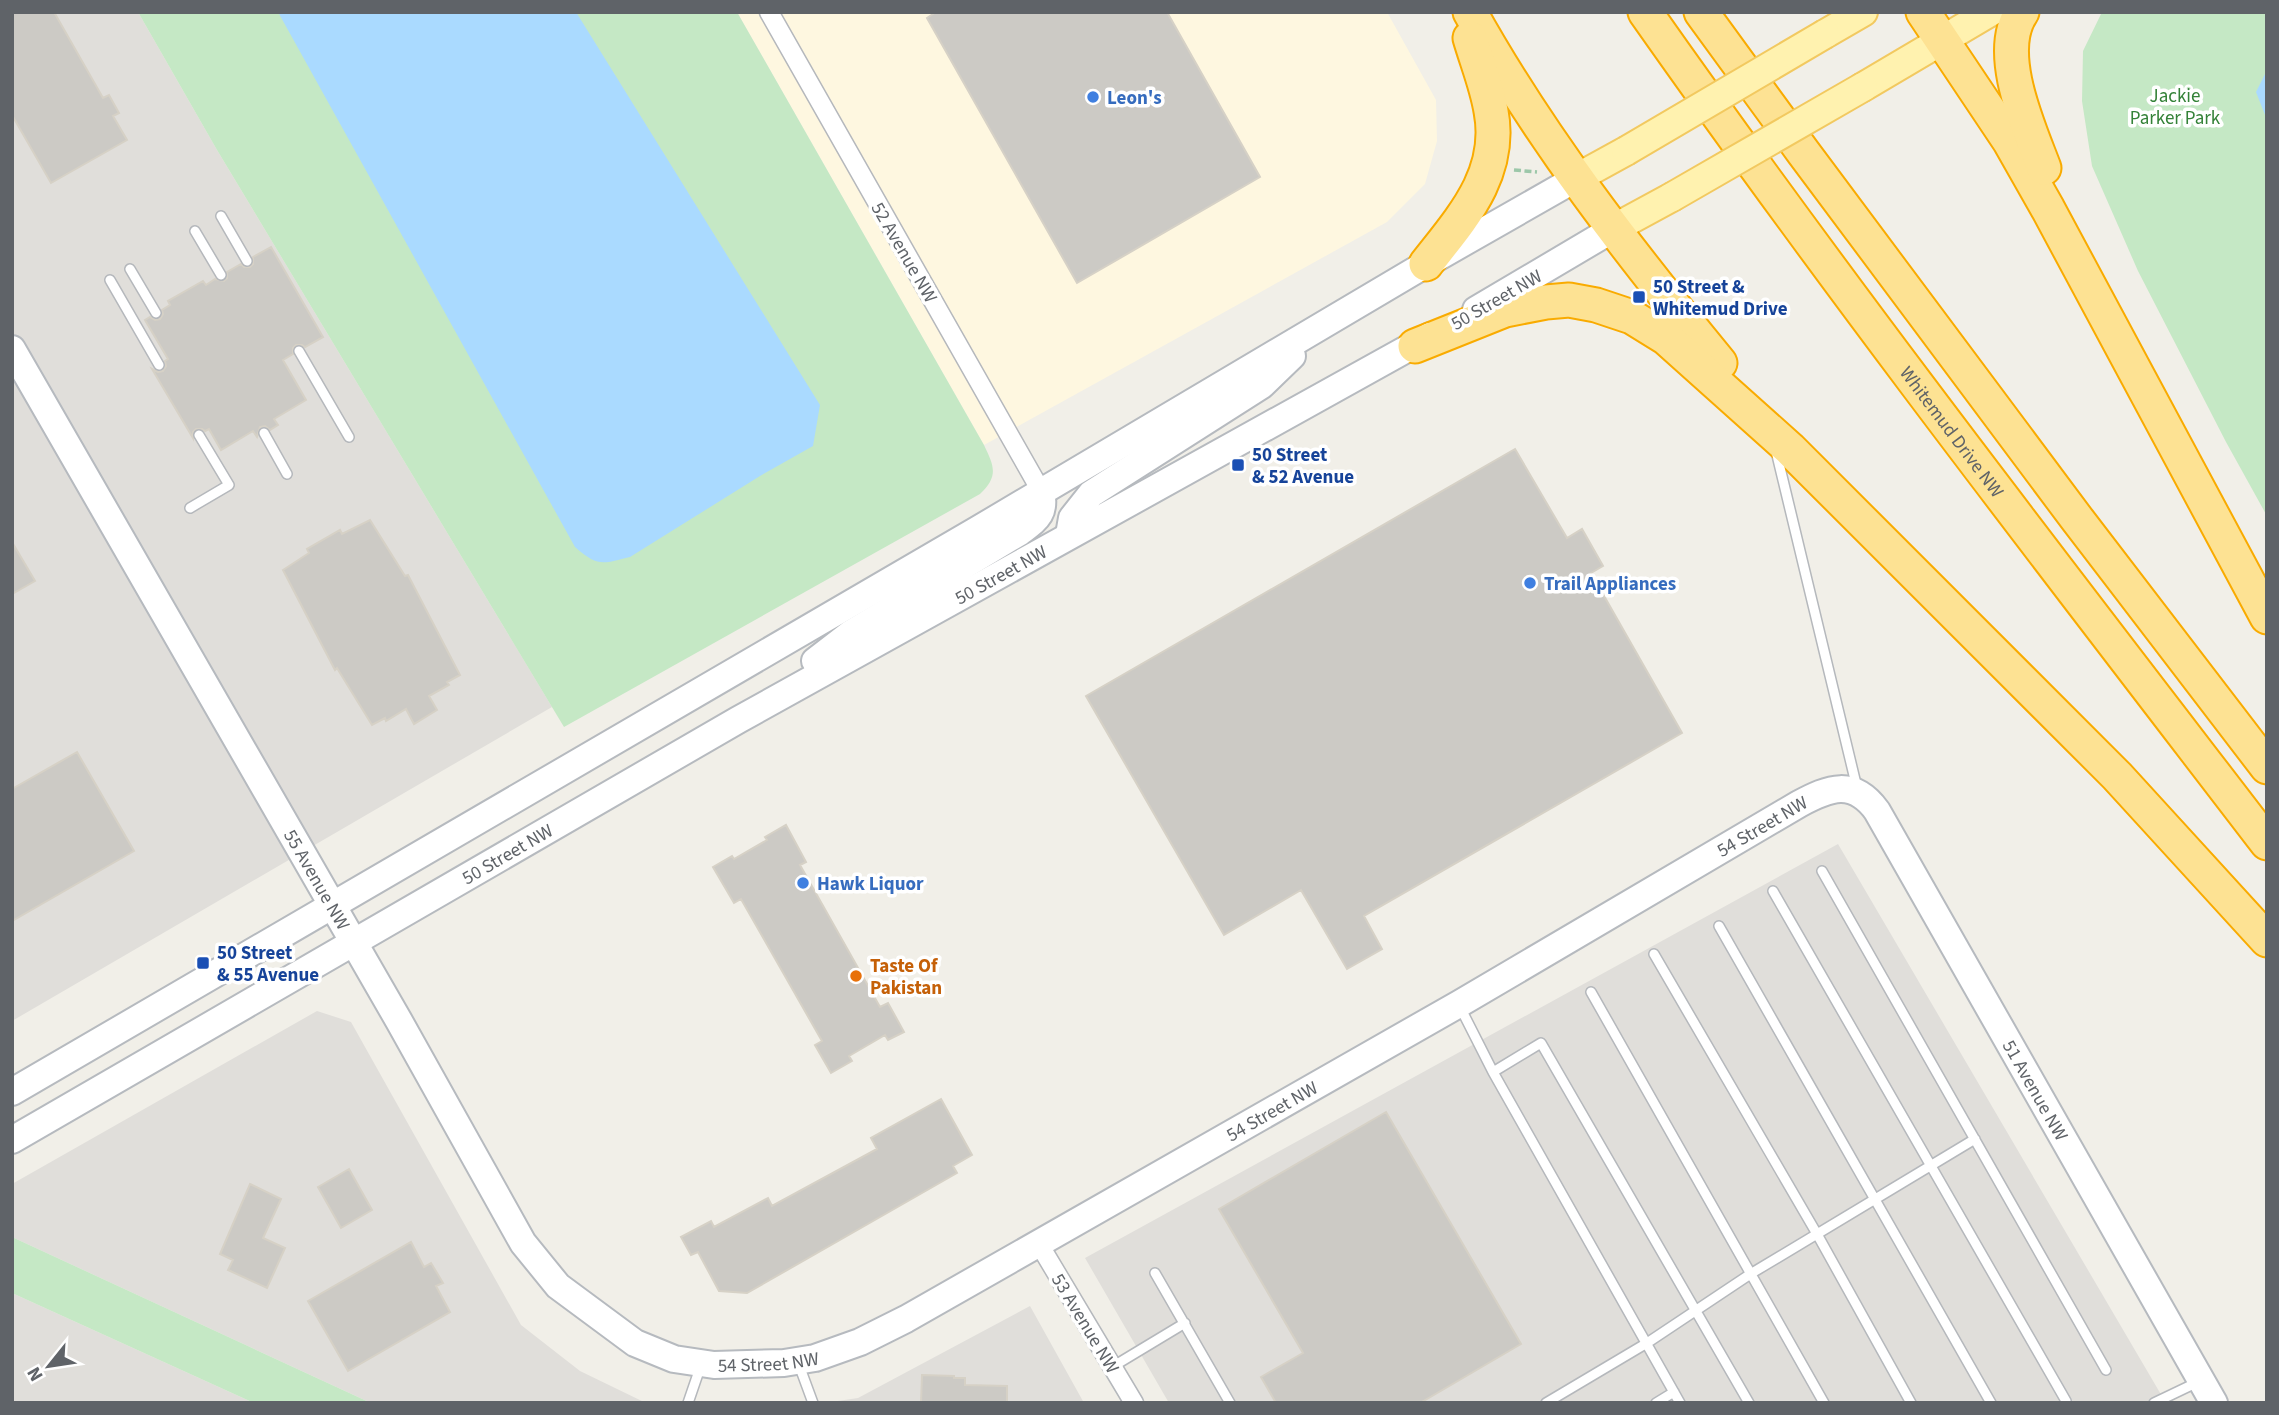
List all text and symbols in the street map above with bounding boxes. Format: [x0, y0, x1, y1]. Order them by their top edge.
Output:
park label: Jackie Parker Park [2130, 83, 2221, 132]
place label: Leon's [1107, 85, 1162, 112]
marker: Leon's [1085, 89, 1101, 105]
street label: 52 Avenue NW [864, 197, 943, 308]
street label: 50 Street NW [1446, 263, 1547, 337]
place label: 50 Street & Whitemud Drive [1653, 274, 1788, 323]
marker: 50 Street & Whitemud Drive [1631, 289, 1647, 305]
street label: Whitemud Drive NW [1893, 361, 2010, 504]
place label: 50 Street & 52 Avenue [1252, 442, 1354, 491]
marker: 50 Street & 52 Avenue [1230, 457, 1246, 473]
street label: 50 Street NW [950, 539, 1052, 612]
place label: Trail Appliances [1544, 571, 1676, 598]
marker: Trail Appliances [1522, 575, 1538, 591]
street label: 54 Street NW [1712, 790, 1813, 864]
street label: 50 Street NW [457, 818, 559, 892]
street label: 55 Avenue NW [276, 825, 356, 936]
place label: Hawk Liquor [817, 871, 924, 898]
marker: Hawk Liquor [795, 875, 811, 891]
place label: 50 Street & 55 Avenue [217, 940, 319, 989]
place label: Taste Of Pakistan [870, 953, 942, 1002]
marker: 50 Street & 55 Avenue [195, 955, 211, 971]
marker: Taste Of Pakistan [848, 968, 864, 984]
street label: 51 Avenue NW [1995, 1035, 2074, 1146]
street label: 54 Street NW [1222, 1075, 1323, 1149]
street label: 53 Avenue NW [1044, 1269, 1125, 1379]
north arrow [14, 1331, 84, 1401]
street label: 54 Street NW [717, 1346, 821, 1380]
text: N [21, 1362, 50, 1386]

